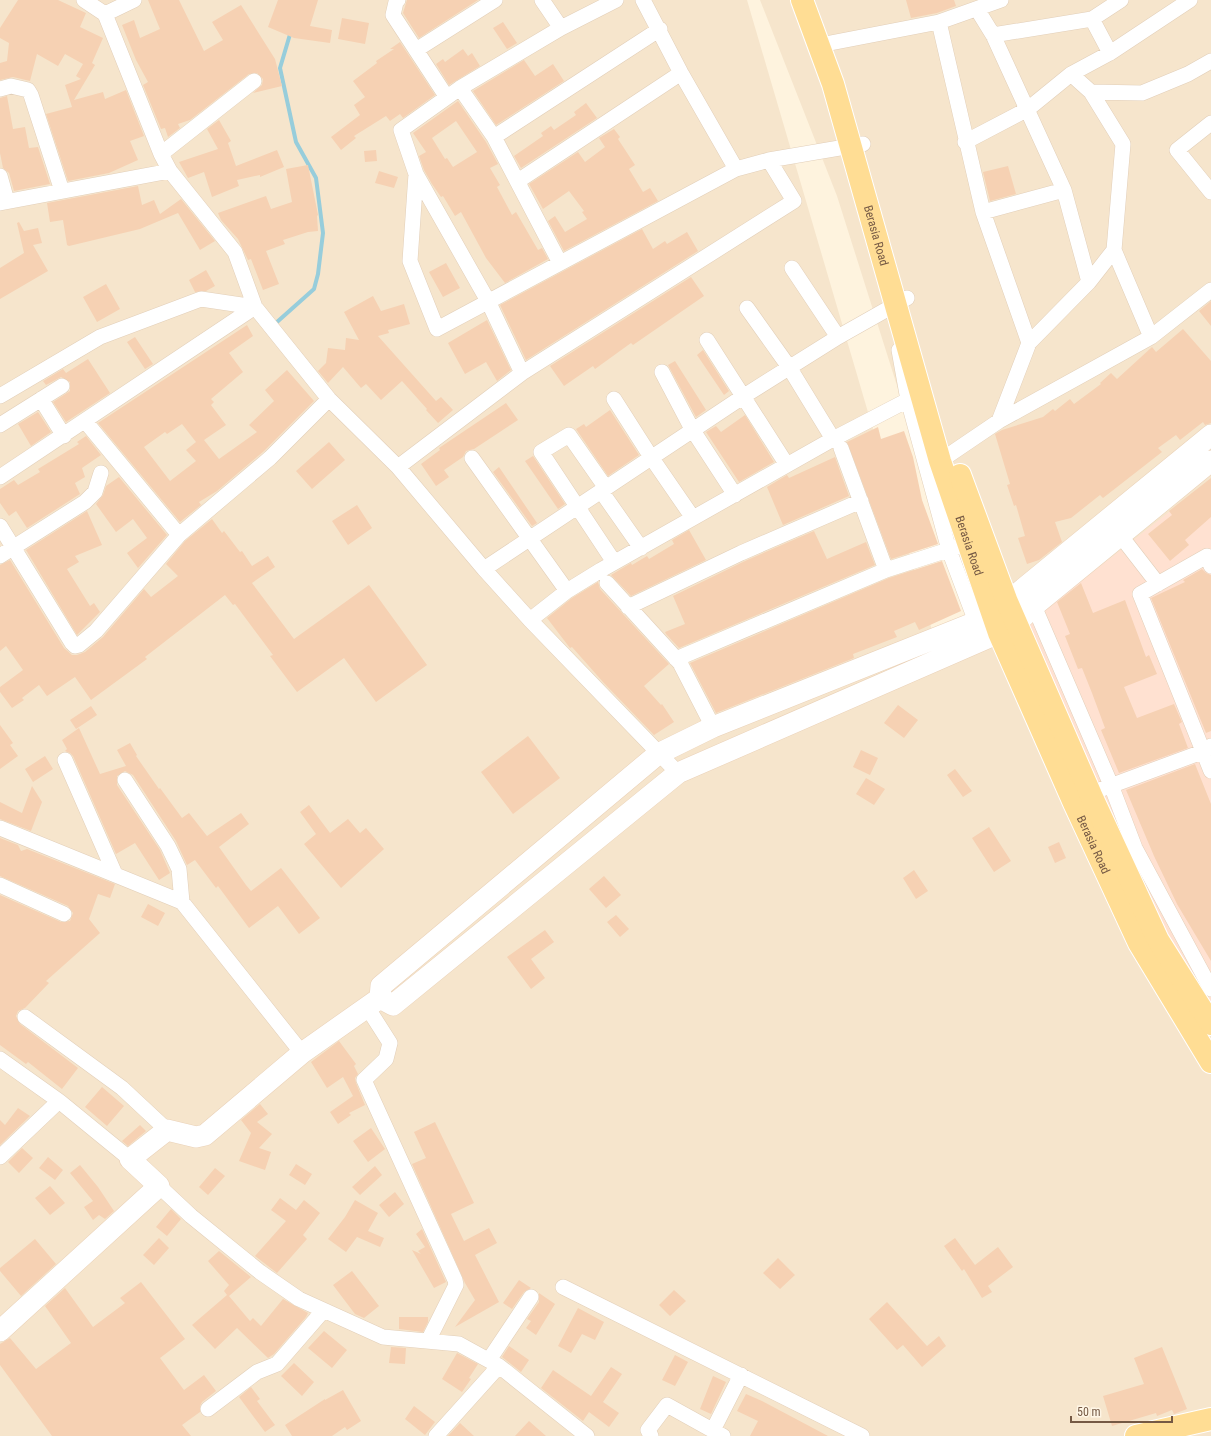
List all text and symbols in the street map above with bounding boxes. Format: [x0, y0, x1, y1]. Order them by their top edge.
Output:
street label: Berasia Road [861, 204, 891, 267]
street label: Berasia Road [952, 514, 986, 577]
street label: Berasia Road [1074, 813, 1113, 876]
scale bar [1071, 1398, 1172, 1424]
text: 50 m [1077, 1405, 1101, 1419]

